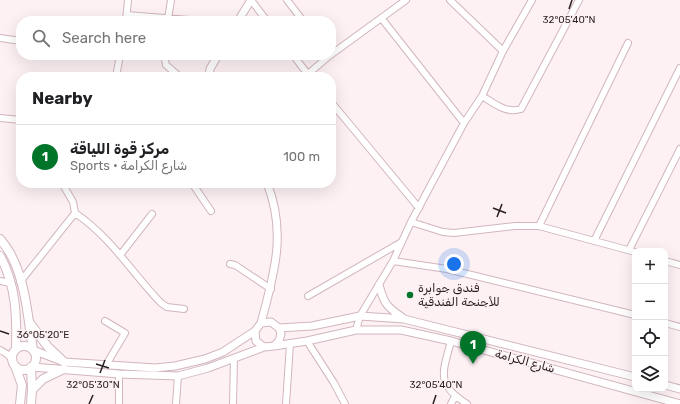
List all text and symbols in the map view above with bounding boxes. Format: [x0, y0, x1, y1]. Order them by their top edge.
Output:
text: 32°05'40"N [543, 14, 596, 26]
search box [16, 16, 336, 60]
icon: search [30, 27, 52, 49]
text: Search here [62, 29, 146, 47]
text: Nearby [32, 88, 93, 108]
text: مركز قوة اللياقة [70, 140, 169, 158]
text: 1 [42, 149, 48, 164]
text: 100 m [283, 149, 320, 164]
text: Sports · شارع الكرامة [70, 158, 187, 173]
map controls [632, 248, 668, 392]
button: + [632, 248, 668, 284]
your location [444, 254, 464, 274]
place label: فندق جوابرة للأجنحة الفندقية [418, 281, 500, 309]
button: − [632, 284, 668, 320]
marker: فندق جوابرة للأجنحة الفندقية [405, 290, 415, 300]
button: locate [632, 320, 668, 356]
text: 36°05'20"E [17, 329, 69, 341]
pin: 1 [460, 331, 486, 364]
street label: شارع الكرامة [493, 346, 557, 378]
button: layers [632, 356, 668, 392]
text: 32°05'30"N [66, 379, 120, 391]
text: 32°05'40"N [410, 379, 463, 391]

